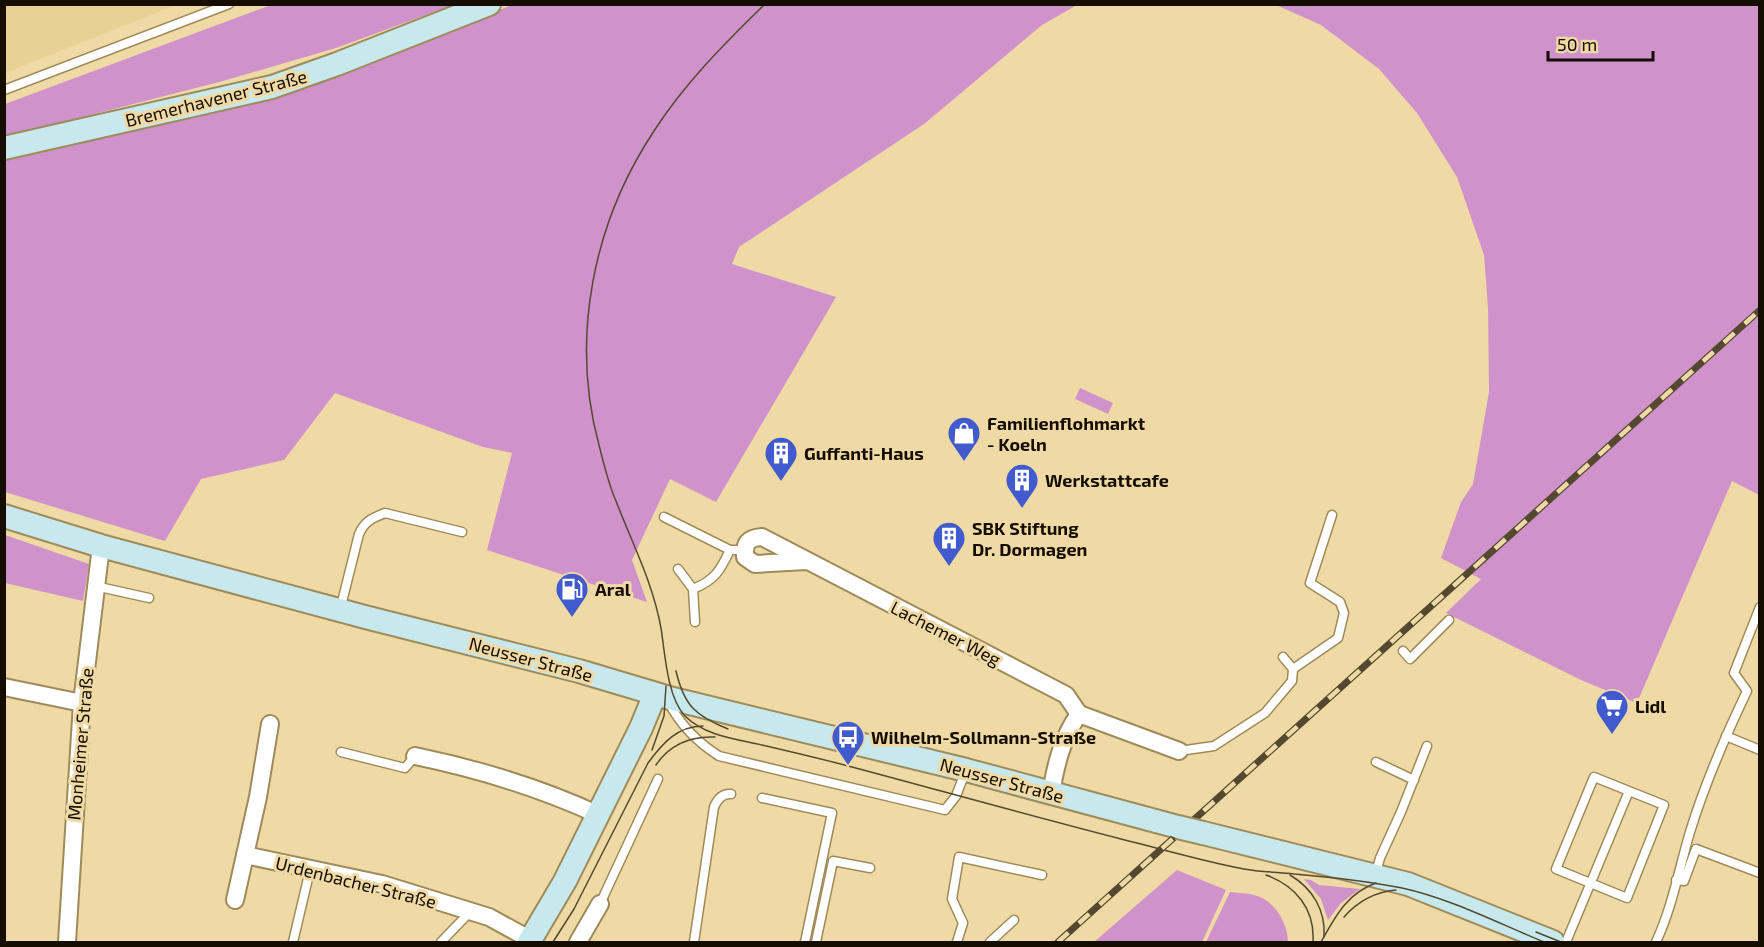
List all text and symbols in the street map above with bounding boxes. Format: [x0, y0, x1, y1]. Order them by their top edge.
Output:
scale bar [1548, 24, 1653, 62]
text: 50 m [1557, 33, 1597, 55]
street label: Bremerhavener Straße [123, 65, 309, 131]
place label: Familienflohmarkt - Koeln [987, 412, 1146, 455]
shop icon: Familienflohmarkt - Koeln [946, 415, 982, 462]
building icon: Guffanti-Haus [763, 435, 799, 482]
place label: Guffanti-Haus [804, 442, 924, 464]
building icon: Werkstattcafe [1004, 462, 1040, 509]
place label: Werkstattcafe [1045, 469, 1169, 491]
place label: SBK Stiftung Dr. Dormagen [972, 517, 1087, 560]
building icon: SBK Stiftung Dr. Dormagen [931, 520, 967, 567]
fuel station icon: Aral [554, 571, 590, 618]
place label: Aral [595, 578, 631, 600]
street label: Lachemer Weg [887, 596, 1005, 670]
street label: Neusser Straße [467, 632, 595, 686]
street label: Monheimer Straße [62, 667, 98, 821]
supermarket icon: Lidl [1594, 688, 1630, 735]
place label: Lidl [1635, 695, 1666, 717]
bus stop icon: Wilhelm-Sollmann-Straße [830, 719, 866, 766]
place label: Wilhelm-Sollmann-Straße [871, 726, 1096, 748]
street label: Neusser Straße [938, 753, 1066, 807]
street label: Urdenbacher Straße [273, 851, 439, 913]

